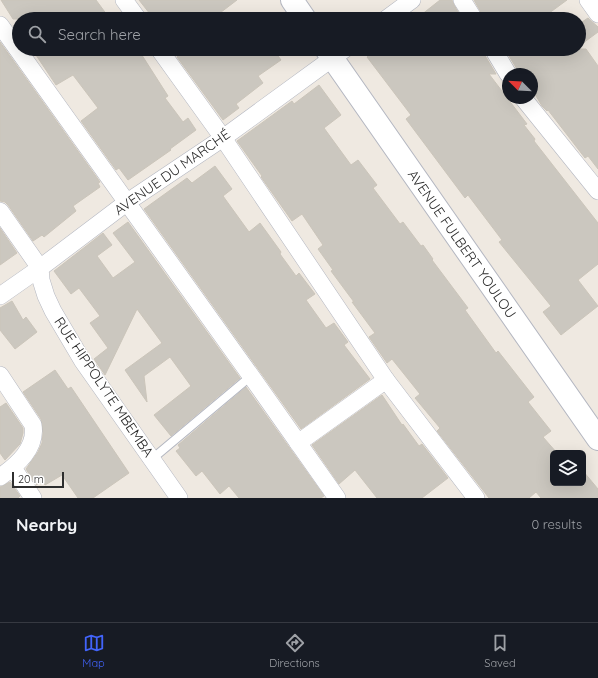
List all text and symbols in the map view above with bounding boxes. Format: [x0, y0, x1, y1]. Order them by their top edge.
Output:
search box [12, 12, 586, 56]
icon: search [26, 23, 48, 45]
text: Search here [58, 25, 141, 44]
north arrow [502, 68, 538, 104]
street label: AVENUE DU MARCHÉ [110, 125, 234, 219]
street label: AVENUE FULBERT YOULOU [404, 166, 520, 322]
street label: RUE HIPPOLYTE MBEMBA [50, 313, 158, 461]
map controls [550, 450, 586, 486]
button: layers [550, 450, 586, 486]
scale bar [12, 470, 64, 489]
text: 20 m [18, 472, 44, 486]
text: Nearby [16, 514, 77, 535]
text: 0 results [531, 516, 582, 532]
tab: Map [82, 632, 105, 670]
tab: Directions [269, 632, 320, 670]
tab: Saved [484, 632, 516, 670]

